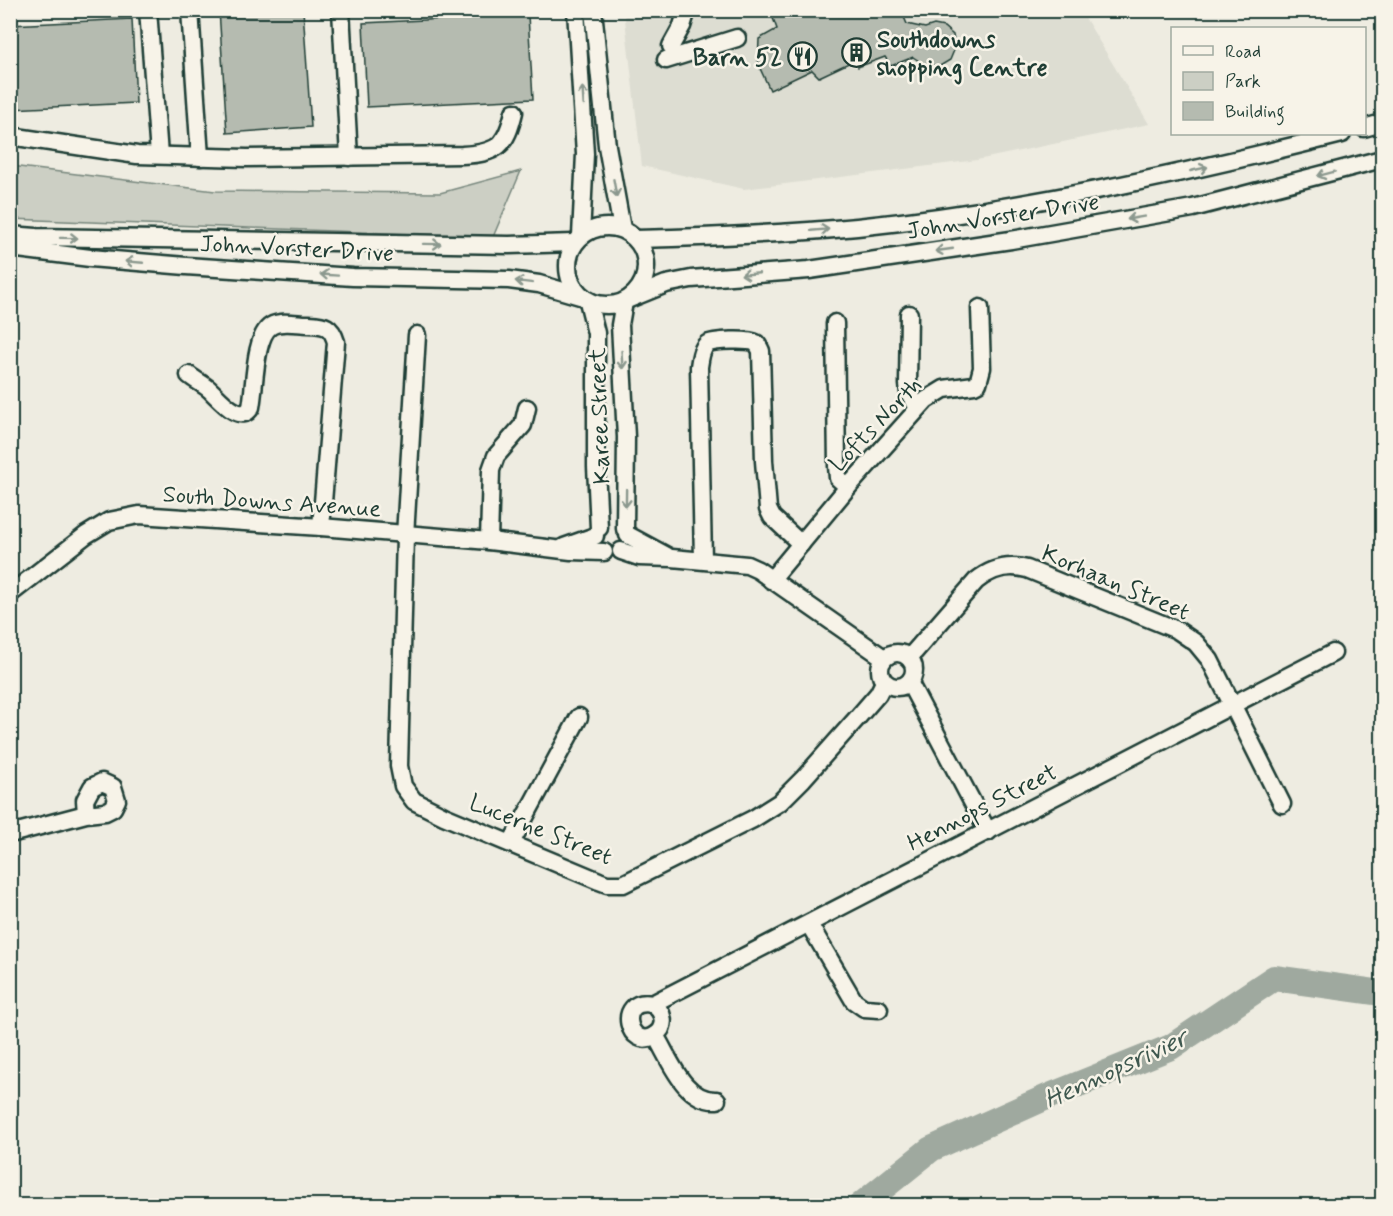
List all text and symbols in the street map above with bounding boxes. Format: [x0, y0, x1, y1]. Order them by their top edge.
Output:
place label: Southdowns shopping Centre [876, 25, 1048, 85]
legend [1171, 27, 1366, 135]
building icon: Southdowns shopping Centre [840, 37, 872, 69]
text: Road [1225, 40, 1261, 64]
restaurant icon: Barn 52 [787, 41, 819, 73]
place label: Barn 52 [693, 43, 782, 74]
text: Park [1225, 70, 1261, 94]
one-way arrow [577, 87, 588, 107]
text: Building [1225, 100, 1285, 126]
one-way arrow [1189, 162, 1208, 174]
one-way arrow [1317, 168, 1336, 180]
one-way arrow [610, 178, 621, 197]
street label: John Vorster Drive [905, 187, 1102, 248]
one-way arrow [1127, 213, 1147, 224]
one-way arrow [809, 224, 829, 235]
street label: John Vorster Drive [199, 229, 395, 270]
one-way arrow [58, 232, 78, 244]
one-way arrow [421, 238, 441, 250]
one-way arrow [934, 245, 954, 256]
one-way arrow [125, 256, 145, 267]
one-way arrow [741, 269, 761, 280]
one-way arrow [319, 270, 339, 281]
one-way arrow [514, 276, 534, 287]
street label: Karee Street [583, 347, 618, 485]
one-way arrow [616, 349, 627, 369]
street label: Lofts North [823, 371, 929, 479]
street label: South Downs Avenue [162, 479, 382, 526]
one-way arrow [620, 488, 632, 508]
street label: Korhaan Street [1037, 538, 1194, 628]
street label: Hennops Street [902, 757, 1063, 859]
street label: Lucerne Street [464, 788, 617, 873]
water label: Hennopsrivier [1039, 1021, 1196, 1118]

